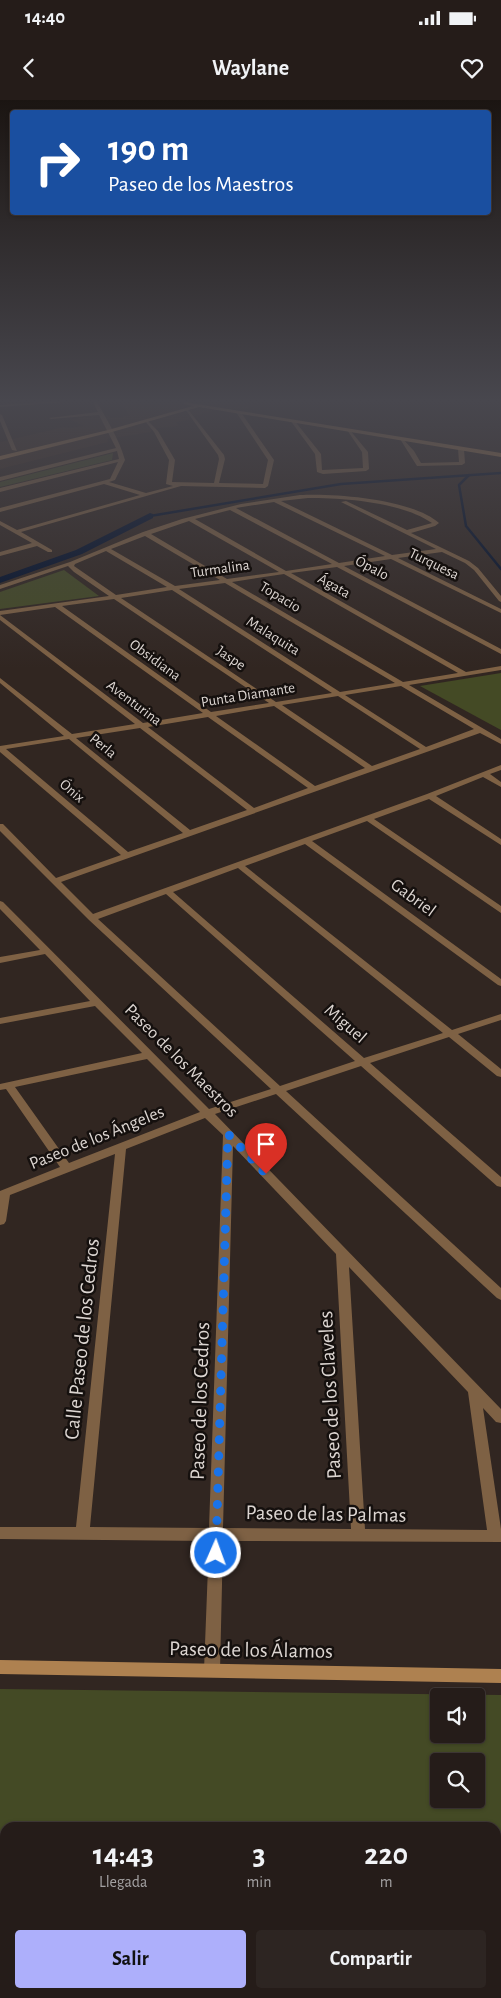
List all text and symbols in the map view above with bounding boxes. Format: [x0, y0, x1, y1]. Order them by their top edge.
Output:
text: 14:40 [25, 8, 65, 27]
icon: back [15, 54, 43, 82]
icon: heart [458, 54, 486, 82]
text: Waylane [212, 57, 289, 79]
icon: right [25, 130, 90, 195]
text: 190 m [108, 132, 189, 167]
text: Paseo de los Maestros [108, 173, 294, 195]
street label: Turquesa [407, 546, 461, 582]
street label: Ópalo [353, 551, 392, 583]
street label: Turmalina [189, 557, 251, 581]
street label: Ágata [315, 569, 354, 601]
street label: Topacio [257, 579, 303, 615]
street label: Malaquita [244, 614, 302, 658]
street label: Obsidiana [127, 637, 183, 684]
street label: Jaspe [214, 643, 248, 673]
street label: Aventurina [104, 678, 164, 728]
street label: Punta Diamante [200, 680, 296, 710]
street label: Perla [87, 731, 119, 761]
street label: Ónix [57, 775, 89, 806]
street label: Gabriel [387, 876, 439, 920]
street label: Paseo de los Maestros [121, 1001, 241, 1121]
street label: Miguel [321, 1001, 369, 1047]
street label: Paseo de los Ángeles [26, 1100, 167, 1173]
pin [245, 1123, 287, 1174]
icon: arrive [252, 1130, 280, 1158]
street label: Calle Paseo de los Cedros [61, 1237, 103, 1441]
street label: Paseo de los Claveles [315, 1310, 345, 1480]
street label: Paseo de los Cedros [187, 1322, 213, 1480]
street label: Paseo de las Palmas [245, 1502, 407, 1526]
position arrow [189, 1526, 241, 1578]
street label: Paseo de los Álamos [169, 1636, 333, 1662]
map controls [430, 1688, 485, 1808]
button: sound [430, 1688, 485, 1743]
button: search [430, 1753, 485, 1808]
text: 14:43 [93, 1840, 154, 1870]
text: 3 [252, 1840, 265, 1870]
text: 220 [364, 1840, 408, 1870]
text: Llegada [99, 1874, 147, 1890]
text: min [246, 1874, 271, 1890]
text: m [380, 1874, 393, 1890]
button: Salir [15, 1930, 246, 1988]
button: Compartir [256, 1930, 486, 1988]

